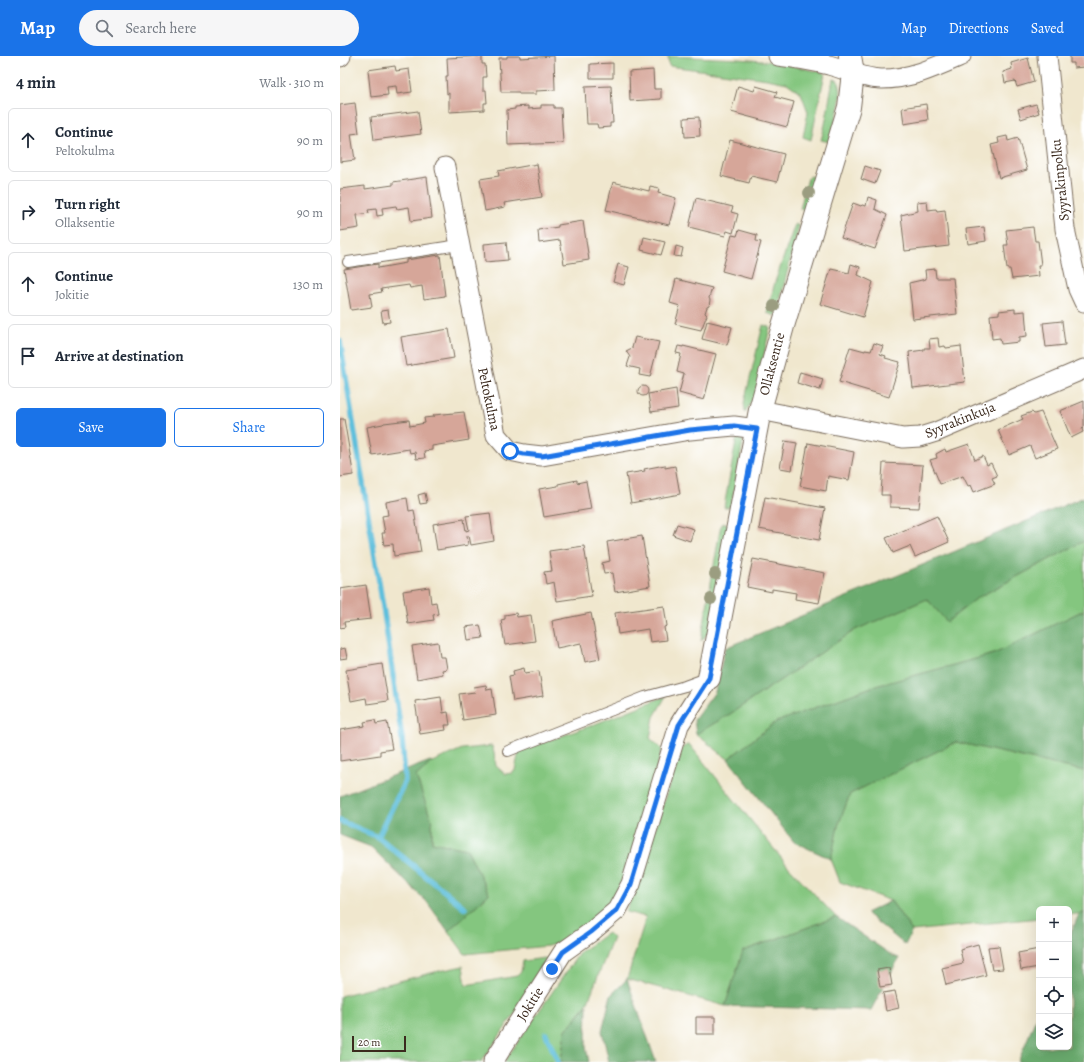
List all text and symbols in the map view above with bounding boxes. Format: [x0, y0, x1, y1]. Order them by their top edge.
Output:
search box [79, 10, 359, 46]
text: Map [20, 15, 55, 41]
icon: search [93, 17, 115, 39]
text: Search here [125, 18, 197, 38]
text: Map [901, 19, 927, 38]
text: Directions [949, 19, 1009, 38]
text: Saved [1031, 19, 1064, 38]
text: 4 min [16, 71, 56, 94]
text: Walk · 310 m [259, 74, 324, 91]
text: Continue [55, 122, 113, 142]
icon: ahead [17, 129, 39, 151]
text: 90 m [297, 132, 323, 149]
street label: Syyrakinpolku [1046, 138, 1074, 222]
text: Peltokulma [55, 142, 115, 159]
text: Turn right [55, 194, 120, 214]
icon: right [17, 201, 39, 223]
text: 90 m [297, 204, 323, 221]
text: Ollaksentie [55, 214, 115, 231]
text: Continue [55, 266, 113, 286]
icon: ahead [17, 273, 39, 295]
text: 130 m [293, 276, 323, 293]
text: Jokitie [55, 286, 89, 303]
street label: Ollaksentie [754, 330, 790, 398]
icon: arrive [17, 345, 39, 367]
text: Arrive at destination [55, 346, 184, 366]
street label: Peltokulma [473, 365, 505, 433]
street label: Syyrakinkuja [922, 397, 999, 443]
button: Save [16, 408, 166, 447]
button: Share [174, 408, 324, 447]
route start [501, 442, 519, 460]
map controls [1036, 906, 1072, 1050]
button: + [1036, 906, 1072, 942]
button: − [1036, 942, 1072, 978]
route end [543, 960, 561, 978]
button: locate [1036, 978, 1072, 1014]
street label: Jokitie [512, 983, 548, 1025]
button: layers [1036, 1014, 1072, 1050]
scale bar [352, 1034, 406, 1053]
text: 20 m [358, 1035, 380, 1050]

